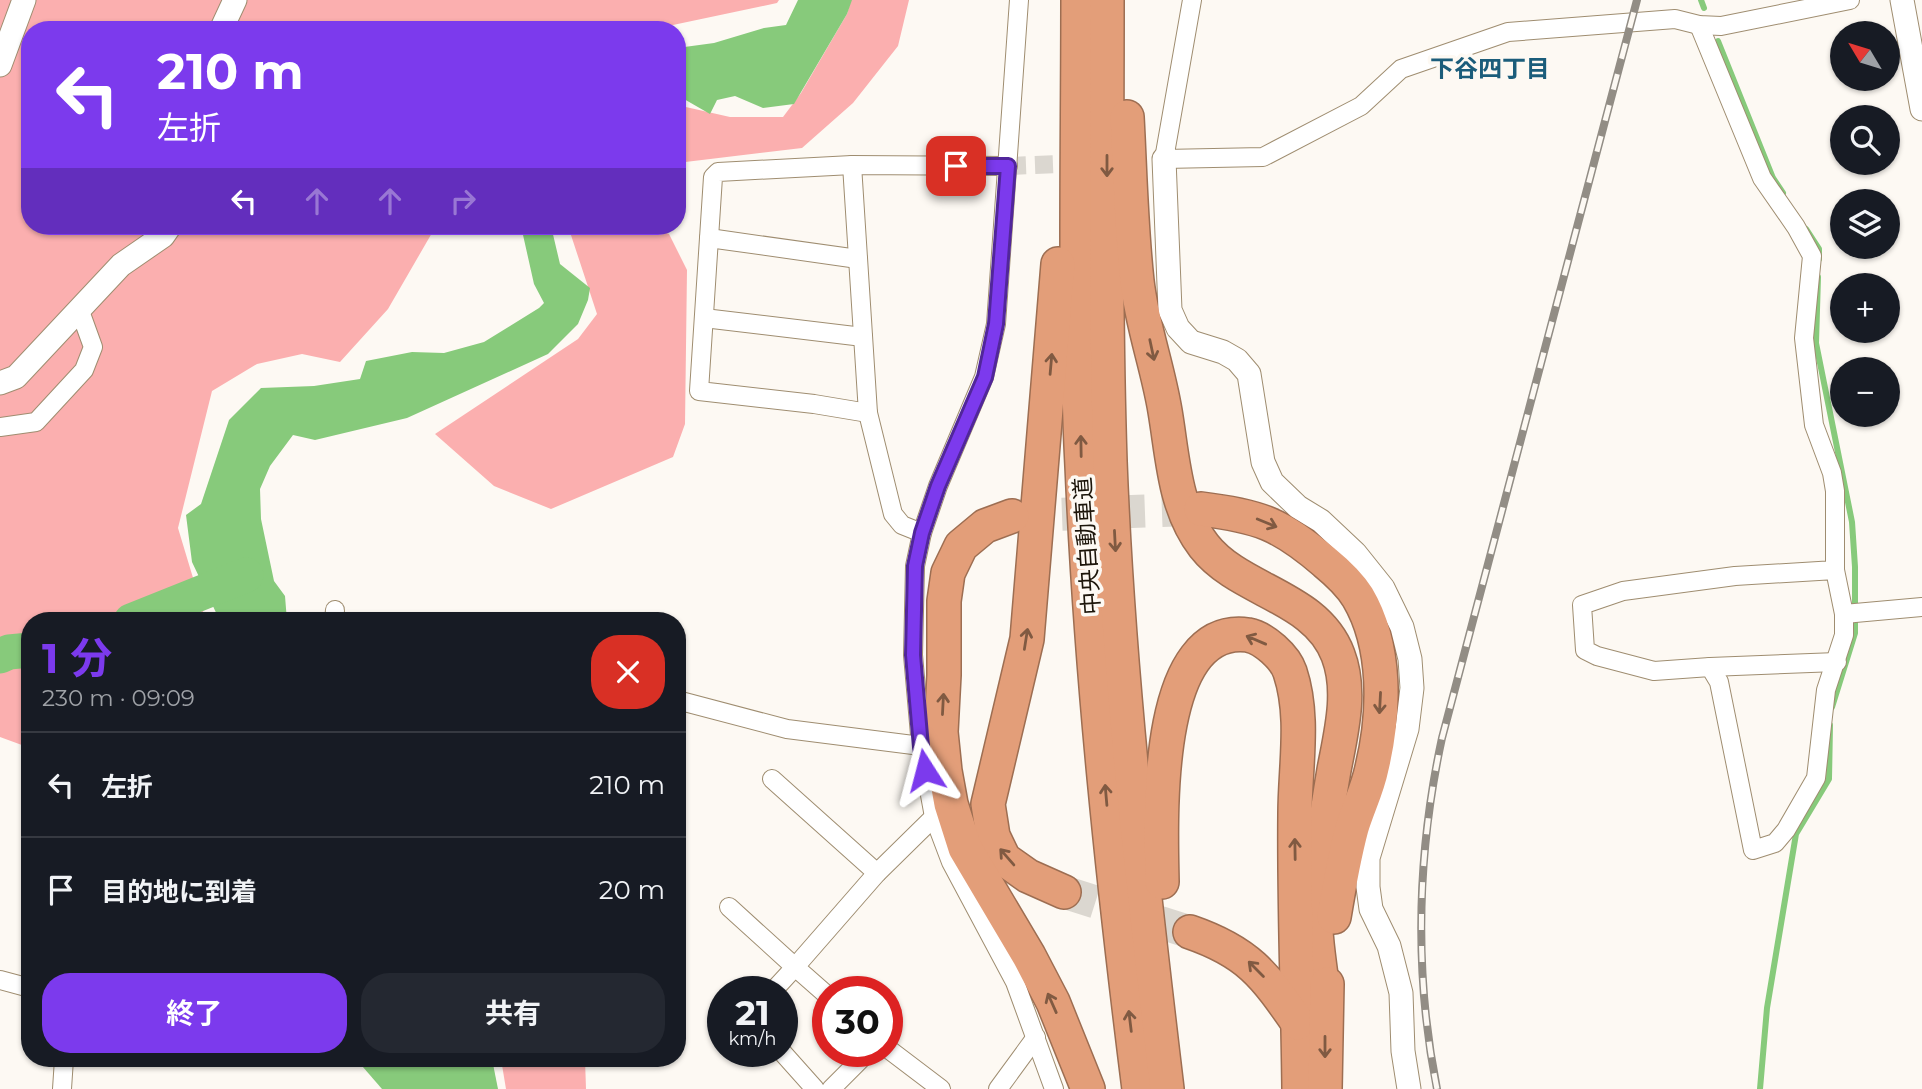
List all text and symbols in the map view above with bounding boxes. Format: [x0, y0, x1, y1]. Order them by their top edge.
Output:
north arrow [1830, 21, 1900, 91]
map controls [1830, 21, 1900, 427]
text: 210 m [157, 42, 304, 101]
icon: left [42, 49, 133, 140]
district label: 下谷四丁目 [1430, 54, 1550, 83]
button: search [1830, 105, 1900, 175]
text: 左折 [157, 108, 221, 147]
pin [926, 136, 986, 196]
icon: arrive [937, 147, 975, 185]
one-way arrow [1100, 154, 1114, 177]
icon: left [225, 182, 263, 220]
icon: ahead [298, 182, 336, 220]
icon: ahead [371, 182, 409, 220]
icon: right [444, 182, 482, 220]
button: layers [1830, 189, 1900, 259]
button: + [1830, 273, 1900, 343]
one-way arrow [1146, 338, 1159, 361]
one-way arrow [1045, 353, 1058, 376]
button: − [1830, 357, 1900, 427]
one-way arrow [1074, 435, 1088, 458]
street label: 中央自動車道 [1068, 476, 1106, 616]
one-way arrow [1256, 518, 1278, 531]
one-way arrow [1108, 529, 1121, 552]
one-way arrow [1020, 629, 1033, 651]
text: 1 分 [42, 632, 112, 684]
one-way arrow [1246, 632, 1267, 645]
button: close [591, 635, 665, 709]
text: 230 m · 09:09 [42, 684, 195, 712]
one-way arrow [1374, 691, 1387, 714]
one-way arrow [936, 693, 949, 716]
position arrow [888, 733, 962, 807]
icon: left [42, 766, 80, 804]
text: 210 m [589, 769, 665, 801]
text: 左折 [101, 771, 153, 803]
one-way arrow [1099, 784, 1112, 807]
one-way arrow [1289, 838, 1302, 861]
one-way arrow [999, 848, 1015, 866]
icon: arrive [42, 871, 80, 909]
text: 20 m [599, 874, 665, 906]
text: 目的地に到着 [101, 876, 257, 908]
one-way arrow [1248, 961, 1265, 978]
button: 終了 [42, 973, 347, 1053]
button: 共有 [361, 973, 665, 1053]
speed limit sign: 30 [812, 976, 903, 1067]
text: 21 [735, 991, 770, 1034]
one-way arrow [1045, 993, 1059, 1014]
one-way arrow [1124, 1010, 1137, 1033]
text: km/h [728, 1028, 777, 1050]
one-way arrow [1318, 1035, 1332, 1058]

